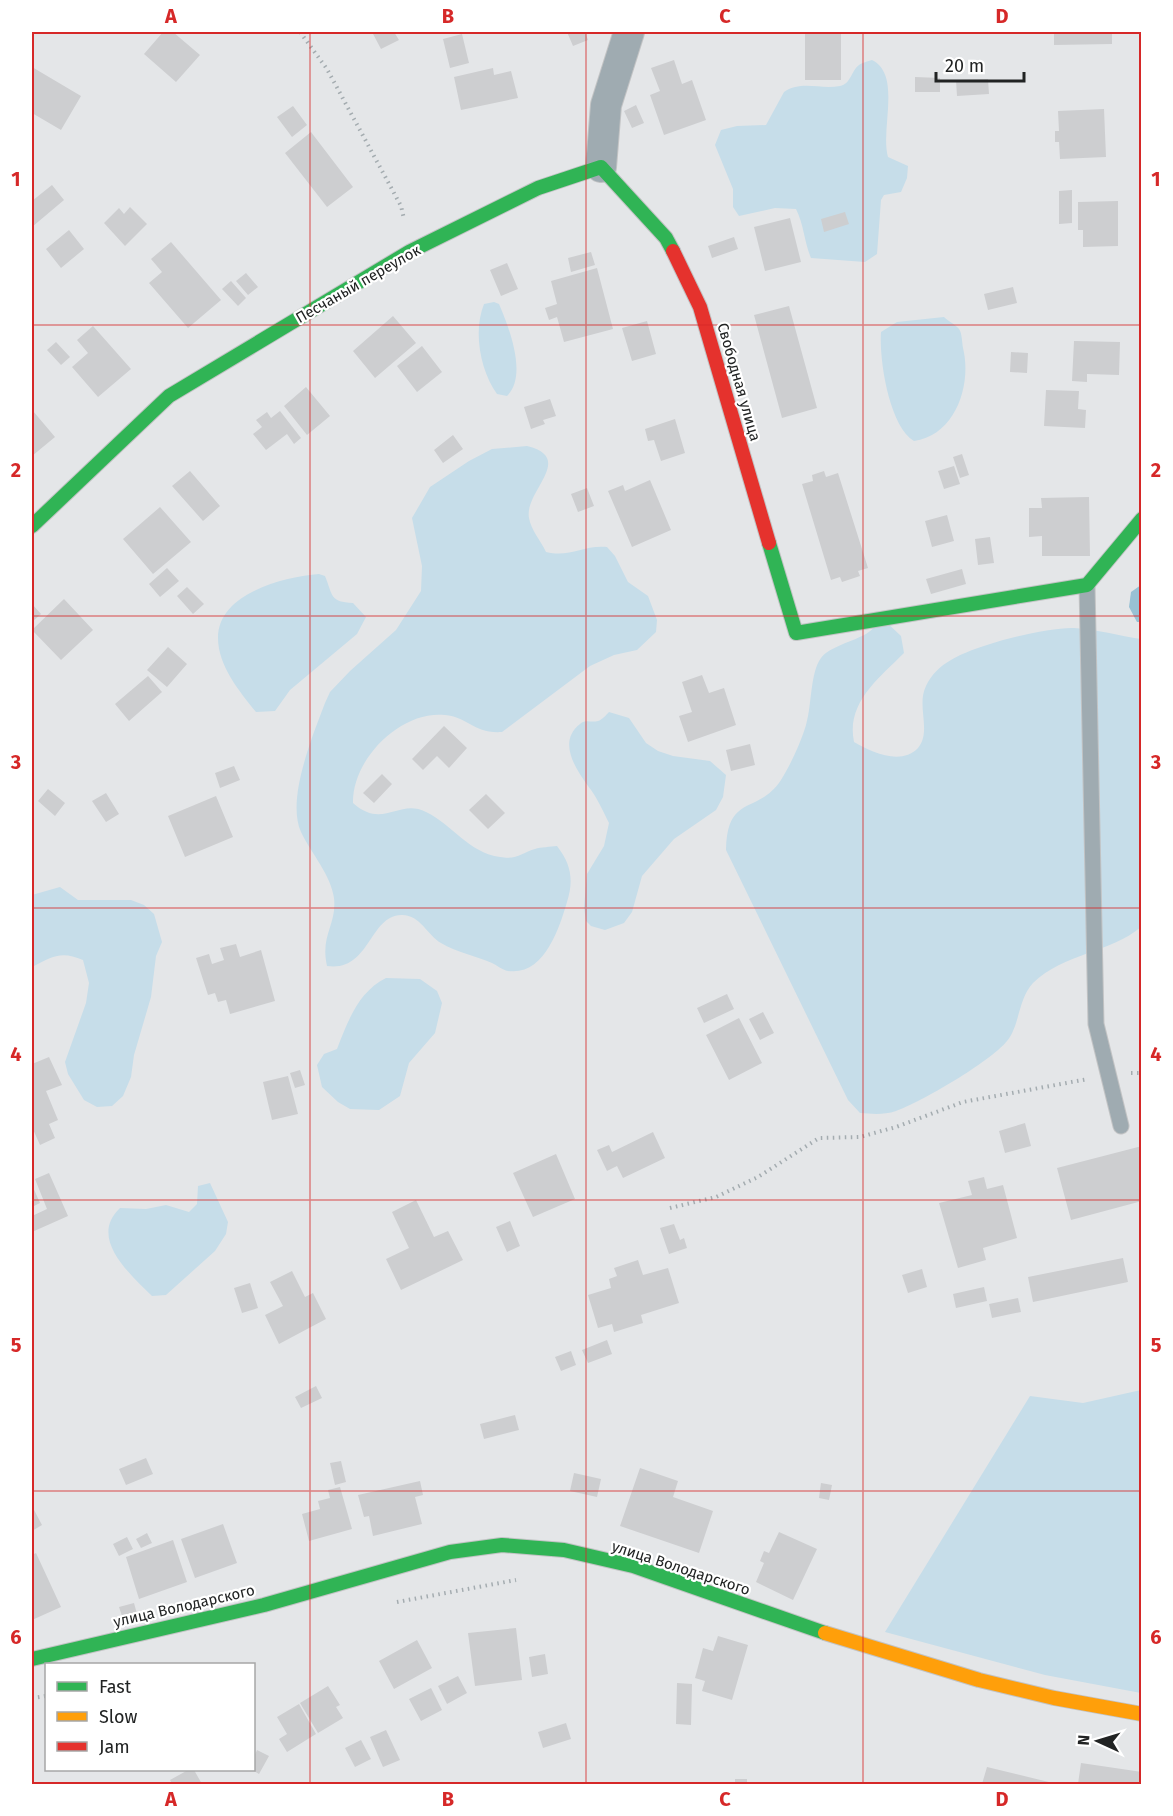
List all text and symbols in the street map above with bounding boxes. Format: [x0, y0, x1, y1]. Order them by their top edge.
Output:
text: A [164, 4, 178, 28]
text: B [442, 4, 454, 28]
text: C [719, 4, 731, 28]
text: D [995, 4, 1009, 28]
scale bar [936, 45, 1024, 83]
text: 20 m [945, 55, 984, 77]
text: 1 [11, 167, 21, 191]
text: 1 [1151, 167, 1161, 191]
street label: Песчаный переулок [292, 241, 424, 327]
street label: Свободная улица [714, 321, 764, 443]
text: 2 [11, 458, 21, 482]
text: 2 [1151, 458, 1161, 482]
text: 3 [10, 750, 21, 774]
text: 3 [1150, 750, 1161, 774]
text: 4 [10, 1042, 22, 1066]
text: 4 [1150, 1042, 1162, 1066]
text: 5 [11, 1333, 22, 1357]
text: 5 [1151, 1333, 1162, 1357]
street label: улица Володарского [609, 1537, 753, 1599]
street label: улица Володарского [112, 1581, 256, 1631]
text: 6 [10, 1625, 22, 1649]
text: 6 [1150, 1625, 1162, 1649]
legend [45, 1663, 255, 1771]
text: Fast [99, 1676, 132, 1698]
text: Slow [99, 1706, 138, 1728]
north arrow [1068, 1711, 1128, 1771]
text: N [1074, 1734, 1093, 1746]
text: Jam [99, 1736, 130, 1758]
text: A [164, 1787, 178, 1811]
text: B [442, 1787, 454, 1811]
text: C [719, 1787, 731, 1811]
text: D [995, 1787, 1009, 1811]

